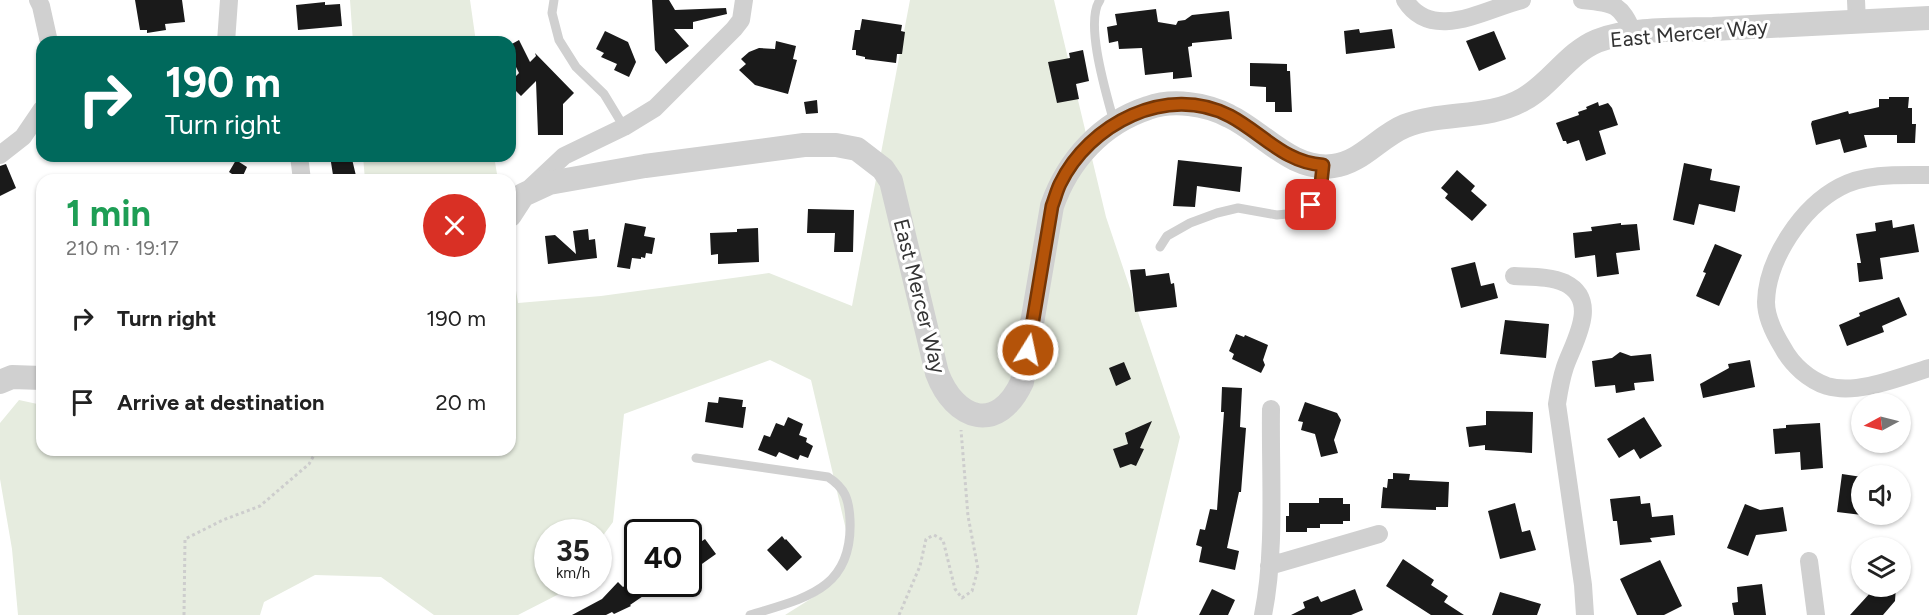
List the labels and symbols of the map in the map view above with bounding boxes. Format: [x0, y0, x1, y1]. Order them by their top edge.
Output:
street label: East Mercer Way [1609, 14, 1769, 52]
pin [1285, 179, 1336, 230]
street label: East Mercer Way [889, 216, 951, 376]
position arrow [996, 318, 1060, 382]
north arrow [1851, 393, 1911, 453]
speed limit sign: 40 [624, 519, 702, 597]

